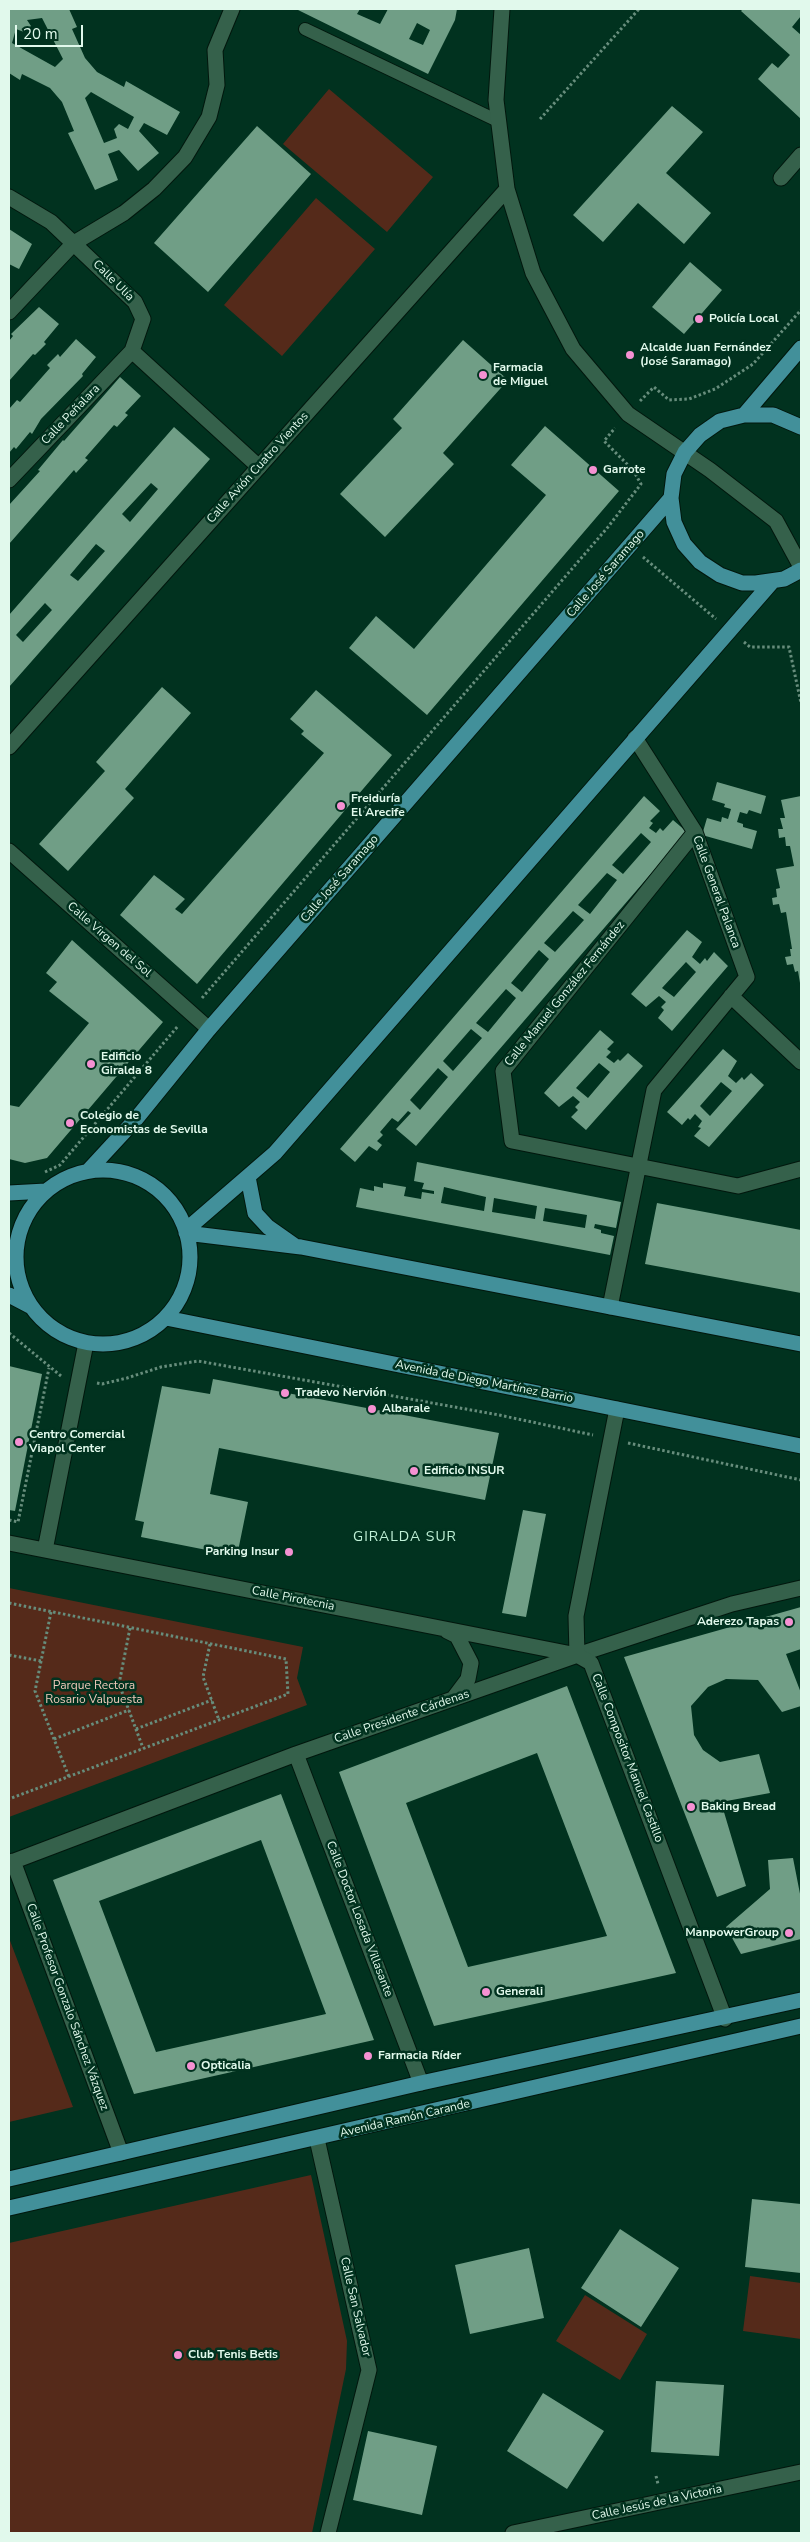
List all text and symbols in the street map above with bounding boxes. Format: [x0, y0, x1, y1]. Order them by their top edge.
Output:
scale bar [18, 15, 85, 47]
text: 20 m [23, 24, 58, 44]
street label: Calle Ulía [89, 257, 137, 305]
place label: Policía Local [709, 312, 778, 326]
marker: Policía Local [693, 313, 705, 325]
place label: Alcalde Juan Fernández (José Saramago) [640, 341, 771, 369]
marker: Alcalde Juan Fernández (José Saramago) [624, 349, 636, 361]
place label: Farmacia de Miguel [493, 361, 548, 389]
marker: Farmacia de Miguel [477, 369, 489, 381]
street label: Calle Peñalara [39, 382, 103, 448]
street label: Calle Avión Cuatro Vientos [204, 409, 312, 527]
place label: Garrote [603, 463, 646, 477]
marker: Garrote [587, 464, 599, 476]
street label: Calle José Saramago [564, 527, 648, 621]
place label: Freiduría El Arecife [351, 792, 405, 820]
marker: Freiduría El Arecife [335, 800, 347, 812]
street label: Calle José Saramago [298, 832, 382, 926]
street label: Calle General Palanca [689, 834, 743, 950]
street label: Calle Virgen del Sol [64, 899, 154, 981]
street label: Calle Manuel González Fernández [502, 919, 628, 1069]
place label: Edificio Giralda 8 [101, 1050, 152, 1078]
marker: Edificio Giralda 8 [85, 1058, 97, 1070]
place label: Colegio de Economistas de Sevilla [80, 1109, 208, 1137]
marker: Colegio de Economistas de Sevilla [64, 1117, 76, 1129]
street label: Avenida de Diego Martínez Barrio [394, 1358, 574, 1406]
place label: Tradevo Nervión [295, 1386, 387, 1400]
marker: Tradevo Nervión [279, 1387, 291, 1399]
place label: Albarale [382, 1402, 430, 1416]
marker: Albarale [366, 1403, 378, 1415]
place label: Centro Comercial Viapol Center [29, 1428, 125, 1456]
marker: Centro Comercial Viapol Center [13, 1436, 25, 1448]
place label: Edificio INSUR [424, 1464, 505, 1478]
marker: Edificio INSUR [408, 1465, 420, 1477]
district label: GIRALDA SUR [352, 1530, 458, 1546]
place label: Parking Insur [205, 1545, 279, 1559]
marker: Parking Insur [283, 1546, 295, 1558]
street label: Calle Pirotecnia [250, 1584, 336, 1614]
place label: Aderezo Tapas [697, 1615, 779, 1629]
marker: Aderezo Tapas [783, 1616, 795, 1628]
street label: Calle Compositor Manuel Castillo [588, 1672, 666, 1844]
park label: Parque Rectora Rosario Valpuesta [45, 1679, 143, 1707]
street label: Calle Presidente Cárdenas [333, 1687, 471, 1747]
place label: Baking Bread [701, 1800, 776, 1814]
marker: Baking Bread [685, 1801, 697, 1813]
street label: Calle Doctor Losada Villasante [323, 1839, 395, 1999]
street label: Calle Profesor Gonzalo Sánchez Vázquez [23, 1901, 111, 2113]
place label: ManpowerGroup [685, 1926, 779, 1940]
marker: ManpowerGroup [783, 1927, 795, 1939]
place label: Generali [496, 1985, 543, 1999]
marker: Generali [480, 1986, 492, 1998]
place label: Farmacia Ríder [378, 2049, 461, 2063]
marker: Farmacia Ríder [362, 2050, 374, 2062]
place label: Opticalia [201, 2059, 251, 2073]
marker: Opticalia [185, 2060, 197, 2072]
street label: Avenida Ramón Carande [338, 2097, 472, 2141]
street label: Calle San Salvador [337, 2256, 373, 2358]
place label: Club Tenis Betis [188, 2348, 278, 2362]
marker: Club Tenis Betis [172, 2349, 184, 2361]
street label: Calle Jesús de la Victoria [591, 2482, 723, 2524]

